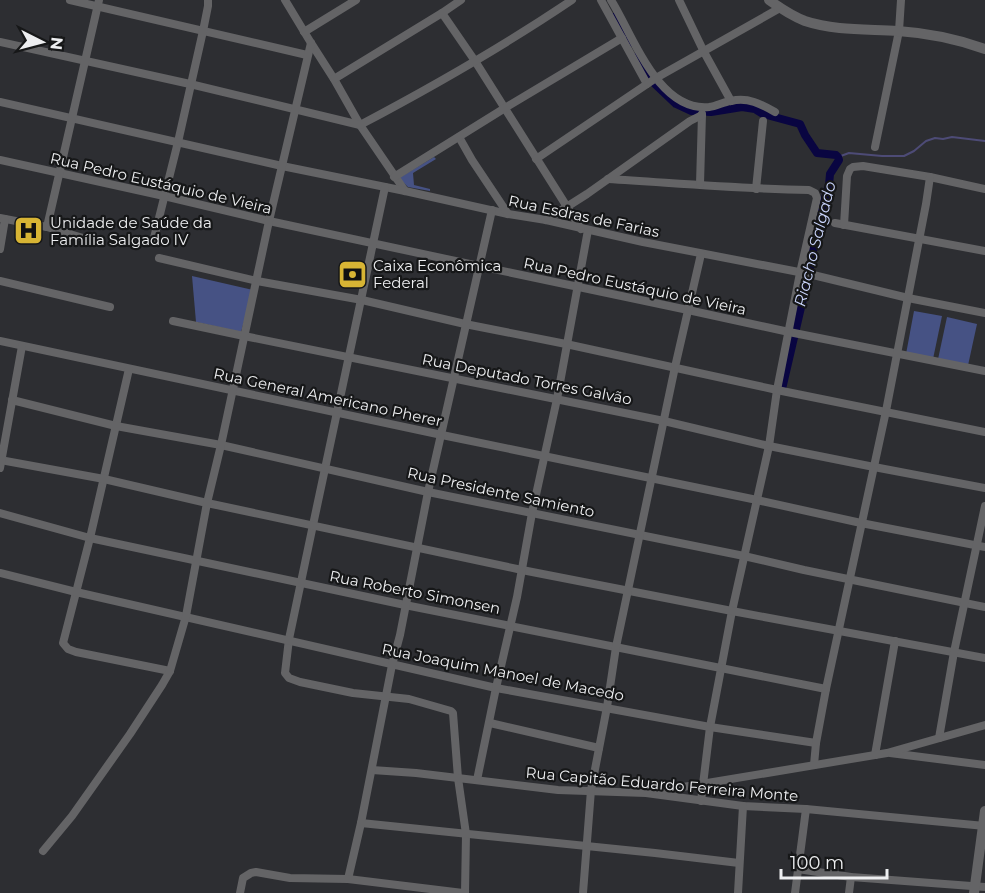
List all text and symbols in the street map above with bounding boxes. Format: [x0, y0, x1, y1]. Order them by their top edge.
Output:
north arrow [12, 12, 72, 72]
text: N [46, 36, 67, 51]
street label: Rua Pedro Eustáquio de Vieira [48, 148, 274, 218]
water label: Riacho Salgado [790, 179, 840, 309]
street label: Rua Esdras de Farias [507, 191, 661, 241]
place label: Unidade de Saúde da Família Salgado IV [50, 213, 212, 249]
hospital icon: Unidade de Saúde da Família Salgado IV [13, 215, 45, 247]
street label: Rua Pedro Eustáquio de Vieira [522, 253, 748, 319]
place label: Caixa Econômica Federal [373, 256, 501, 292]
bank icon: Caixa Econômica Federal [336, 258, 368, 290]
street label: Rua Deputado Torres Galvão [420, 349, 634, 409]
street label: Rua General Americano Pherer [212, 363, 444, 431]
street label: Rua Presidente Samiento [406, 463, 596, 521]
street label: Rua Roberto Simonsen [328, 566, 502, 618]
street label: Rua Joaquim Manoel de Macedo [380, 639, 626, 705]
street label: Rua Capitão Eduardo Ferreira Monte [525, 763, 799, 805]
scale bar [781, 842, 888, 880]
text: 100 m [790, 852, 844, 874]

